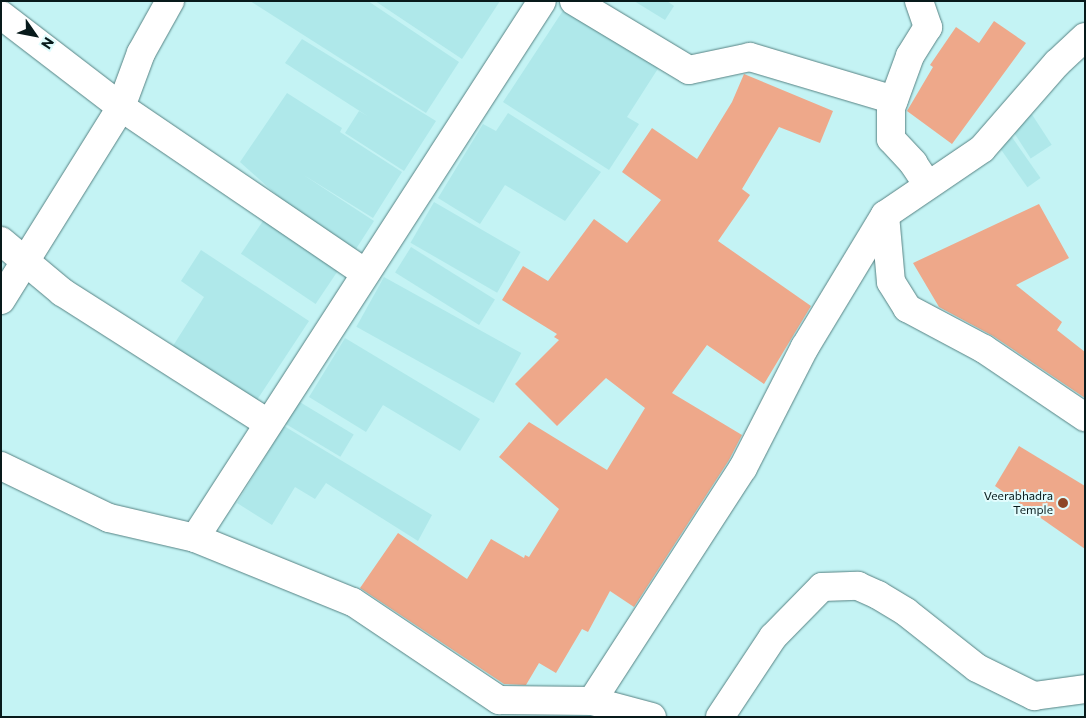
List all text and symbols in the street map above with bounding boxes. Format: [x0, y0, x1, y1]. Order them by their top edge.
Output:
north arrow [10, 10, 60, 60]
text: N [38, 34, 58, 52]
place label: Veerabhadra Temple [984, 489, 1053, 517]
marker: Veerabhadra Temple [1057, 497, 1069, 509]

